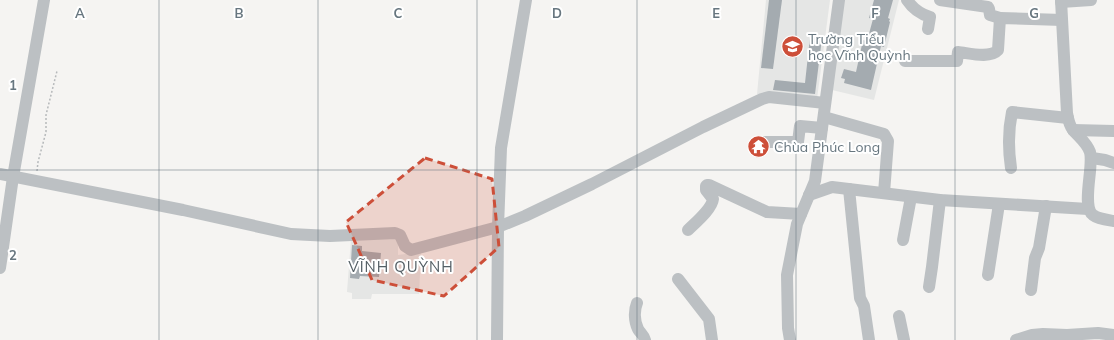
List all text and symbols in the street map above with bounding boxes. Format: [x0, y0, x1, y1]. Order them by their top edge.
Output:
text: A [75, 5, 85, 21]
text: B [235, 5, 244, 21]
text: C [394, 5, 403, 21]
text: D [552, 5, 562, 21]
text: E [712, 5, 720, 21]
text: F [871, 5, 879, 21]
text: G [1029, 5, 1039, 21]
place label: Trường Tiểu học Vĩnh Quỳnh [808, 30, 911, 64]
school or university icon: Trường Tiểu học Vĩnh Quỳnh [780, 34, 806, 60]
text: 1 [9, 77, 17, 93]
temple icon: Chùa Phúc Long [746, 134, 772, 160]
place label: Chùa Phúc Long [774, 138, 880, 156]
text: 2 [9, 247, 17, 263]
district label: VĨNH QUỲNH [348, 257, 454, 276]

